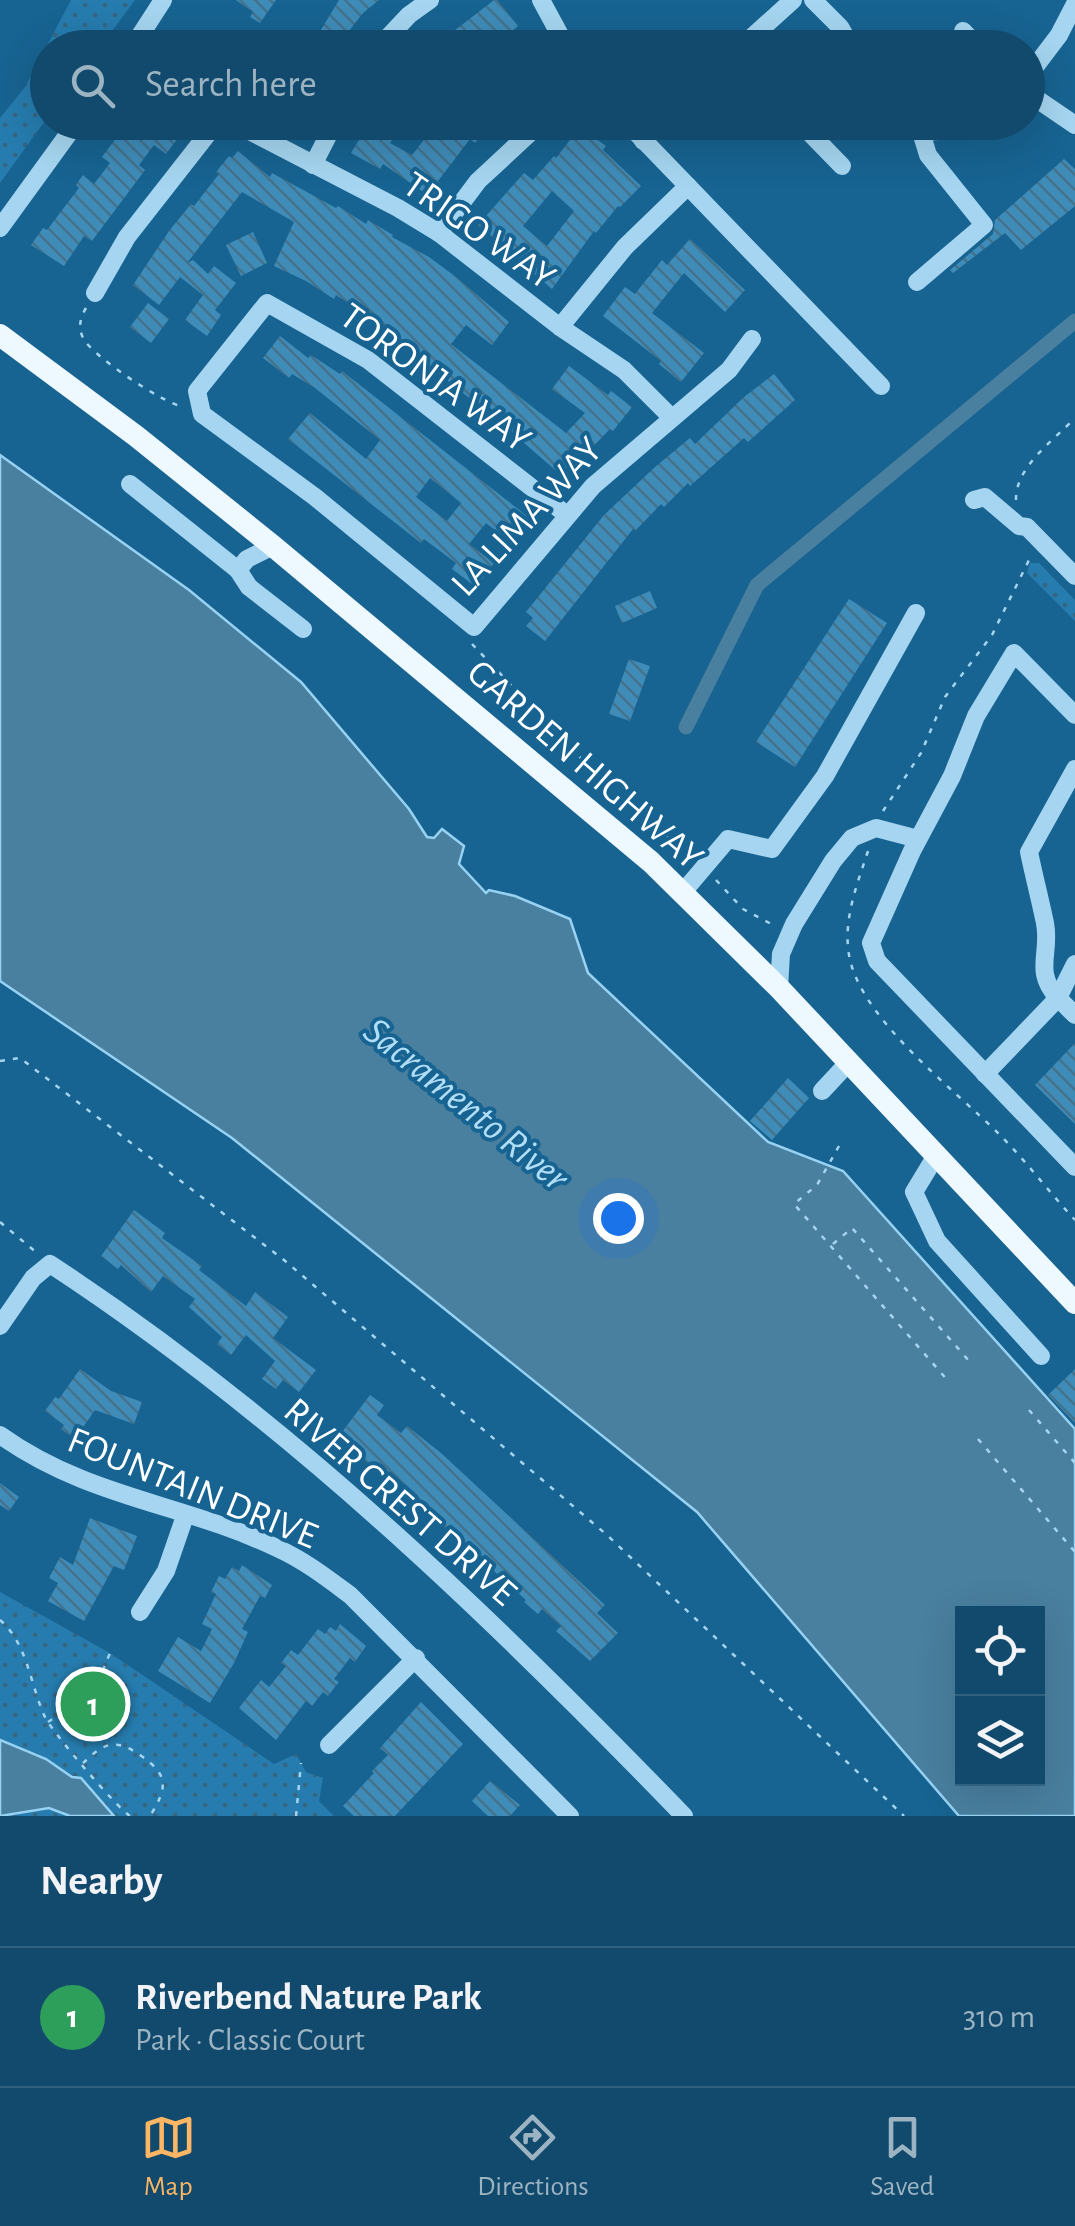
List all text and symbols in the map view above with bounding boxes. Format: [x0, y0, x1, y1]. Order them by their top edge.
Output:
search box [30, 30, 1045, 140]
icon: search [65, 58, 120, 113]
text: Search here [145, 66, 317, 104]
street label: TRIGO WAY [396, 166, 562, 298]
street label: TORONJA WAY [333, 297, 537, 460]
street label: LA LIMA WAY [445, 431, 610, 604]
street label: GARDEN HIGHWAY [460, 653, 710, 878]
water label: Sacramento River [356, 1010, 576, 1199]
your location [593, 1193, 644, 1244]
street label: RIVER CREST DRIVE [276, 1392, 523, 1613]
street label: FOUNTAIN DRIVE [62, 1421, 323, 1556]
map controls [955, 1606, 1045, 1786]
button: locate [955, 1606, 1045, 1696]
pin: 1 [61, 1666, 126, 1742]
button: layers [955, 1696, 1045, 1786]
text: Nearby [40, 1860, 163, 1902]
text: Riverbend Nature Park [135, 1979, 482, 2017]
text: 1 [67, 2001, 78, 2033]
text: 310 m [963, 2001, 1035, 2033]
text: Park · Classic Court [135, 2024, 365, 2056]
tab: Map [141, 2110, 196, 2204]
tab: Directions [477, 2110, 589, 2204]
tab: Saved [870, 2110, 934, 2204]

